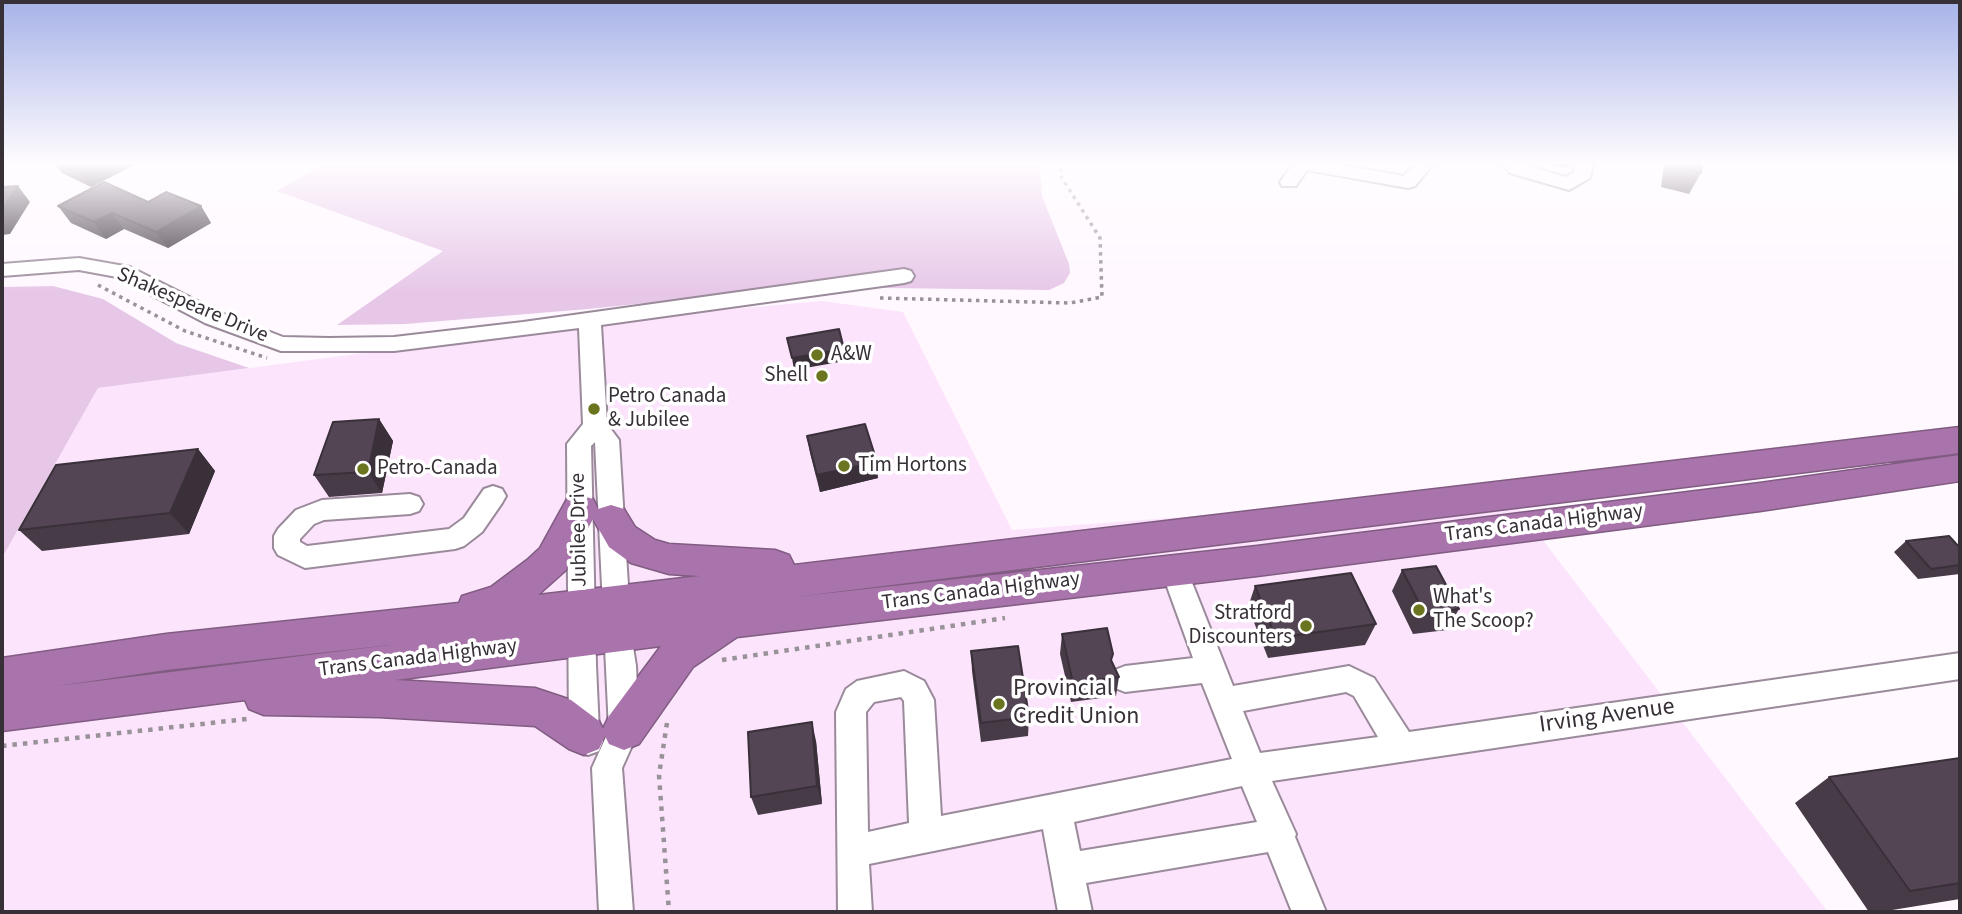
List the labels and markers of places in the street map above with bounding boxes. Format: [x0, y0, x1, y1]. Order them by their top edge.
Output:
place label: A&W [831, 342, 872, 368]
marker: A&W [809, 347, 825, 363]
place label: Shell [764, 363, 808, 389]
marker: Shell [814, 368, 830, 384]
place label: Petro Canada & Jubilee [608, 384, 726, 434]
marker: Petro Canada & Jubilee [586, 401, 602, 417]
place label: Tim Hortons [858, 453, 967, 479]
place label: Petro-Canada [377, 456, 498, 482]
marker: Tim Hortons [836, 458, 852, 474]
marker: Petro-Canada [355, 461, 371, 477]
place label: What's The Scoop? [1433, 585, 1534, 635]
place label: Stratford Discounters [1188, 601, 1292, 651]
marker: What's The Scoop? [1411, 602, 1427, 618]
marker: Stratford Discounters [1298, 618, 1314, 634]
place label: Provincial Credit Union [1013, 676, 1139, 732]
marker: Provincial Credit Union [991, 696, 1007, 712]

